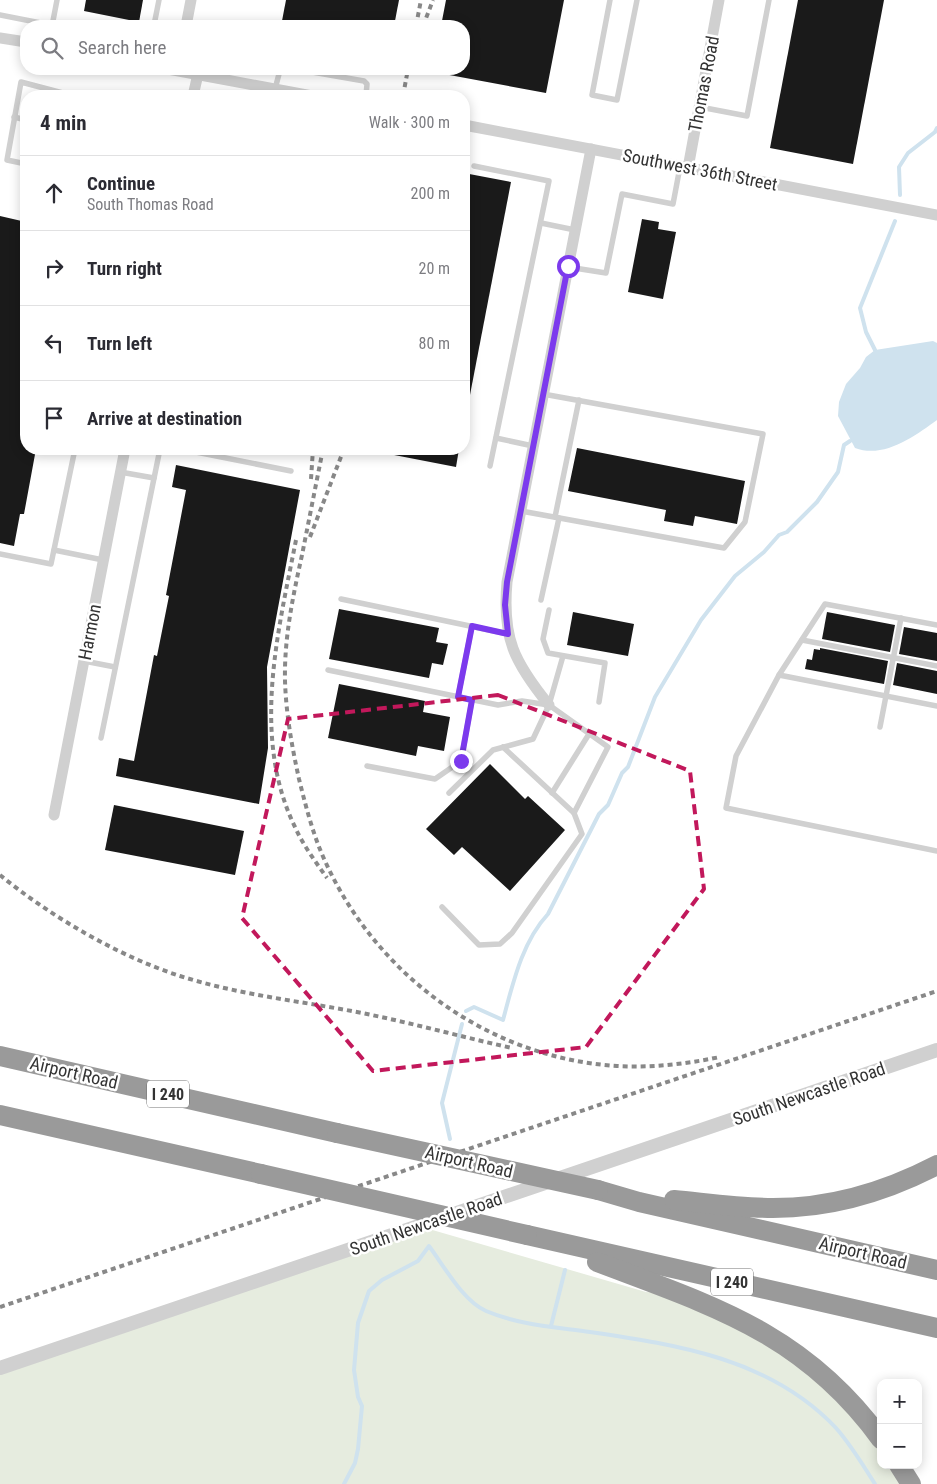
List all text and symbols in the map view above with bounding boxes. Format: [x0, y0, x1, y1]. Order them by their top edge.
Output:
search box [20, 20, 470, 75]
icon: search [38, 34, 66, 62]
street label: Thomas Road [684, 34, 723, 134]
text: Search here [78, 36, 166, 59]
text: 4 min [40, 111, 87, 135]
text: Walk · 300 m [369, 113, 450, 132]
street label: Southwest 36th Street [621, 144, 779, 195]
text: Continue [87, 172, 155, 195]
icon: ahead [40, 179, 68, 207]
text: 200 m [411, 184, 450, 203]
text: South Thomas Road [87, 195, 214, 214]
icon: right [40, 254, 68, 282]
route start [557, 255, 580, 278]
text: Turn right [87, 257, 162, 280]
text: 20 m [418, 259, 450, 278]
icon: left [40, 329, 68, 357]
text: Turn left [87, 332, 152, 355]
text: 80 m [418, 334, 450, 353]
icon: arrive [40, 404, 68, 432]
text: Arrive at destination [87, 407, 242, 430]
street label: Harmon [74, 602, 105, 662]
route end [450, 750, 473, 773]
street label: Airport Road [28, 1052, 120, 1093]
street label: South Newcastle Road [730, 1058, 888, 1129]
road number: I 240 [147, 1080, 189, 1108]
street label: Airport Road [423, 1141, 515, 1182]
street label: South Newcastle Road [347, 1188, 505, 1259]
street label: Airport Road [817, 1232, 909, 1273]
road number: I 240 [711, 1268, 753, 1295]
map controls [877, 1379, 922, 1469]
button: + [877, 1379, 922, 1424]
button: − [877, 1424, 922, 1469]

